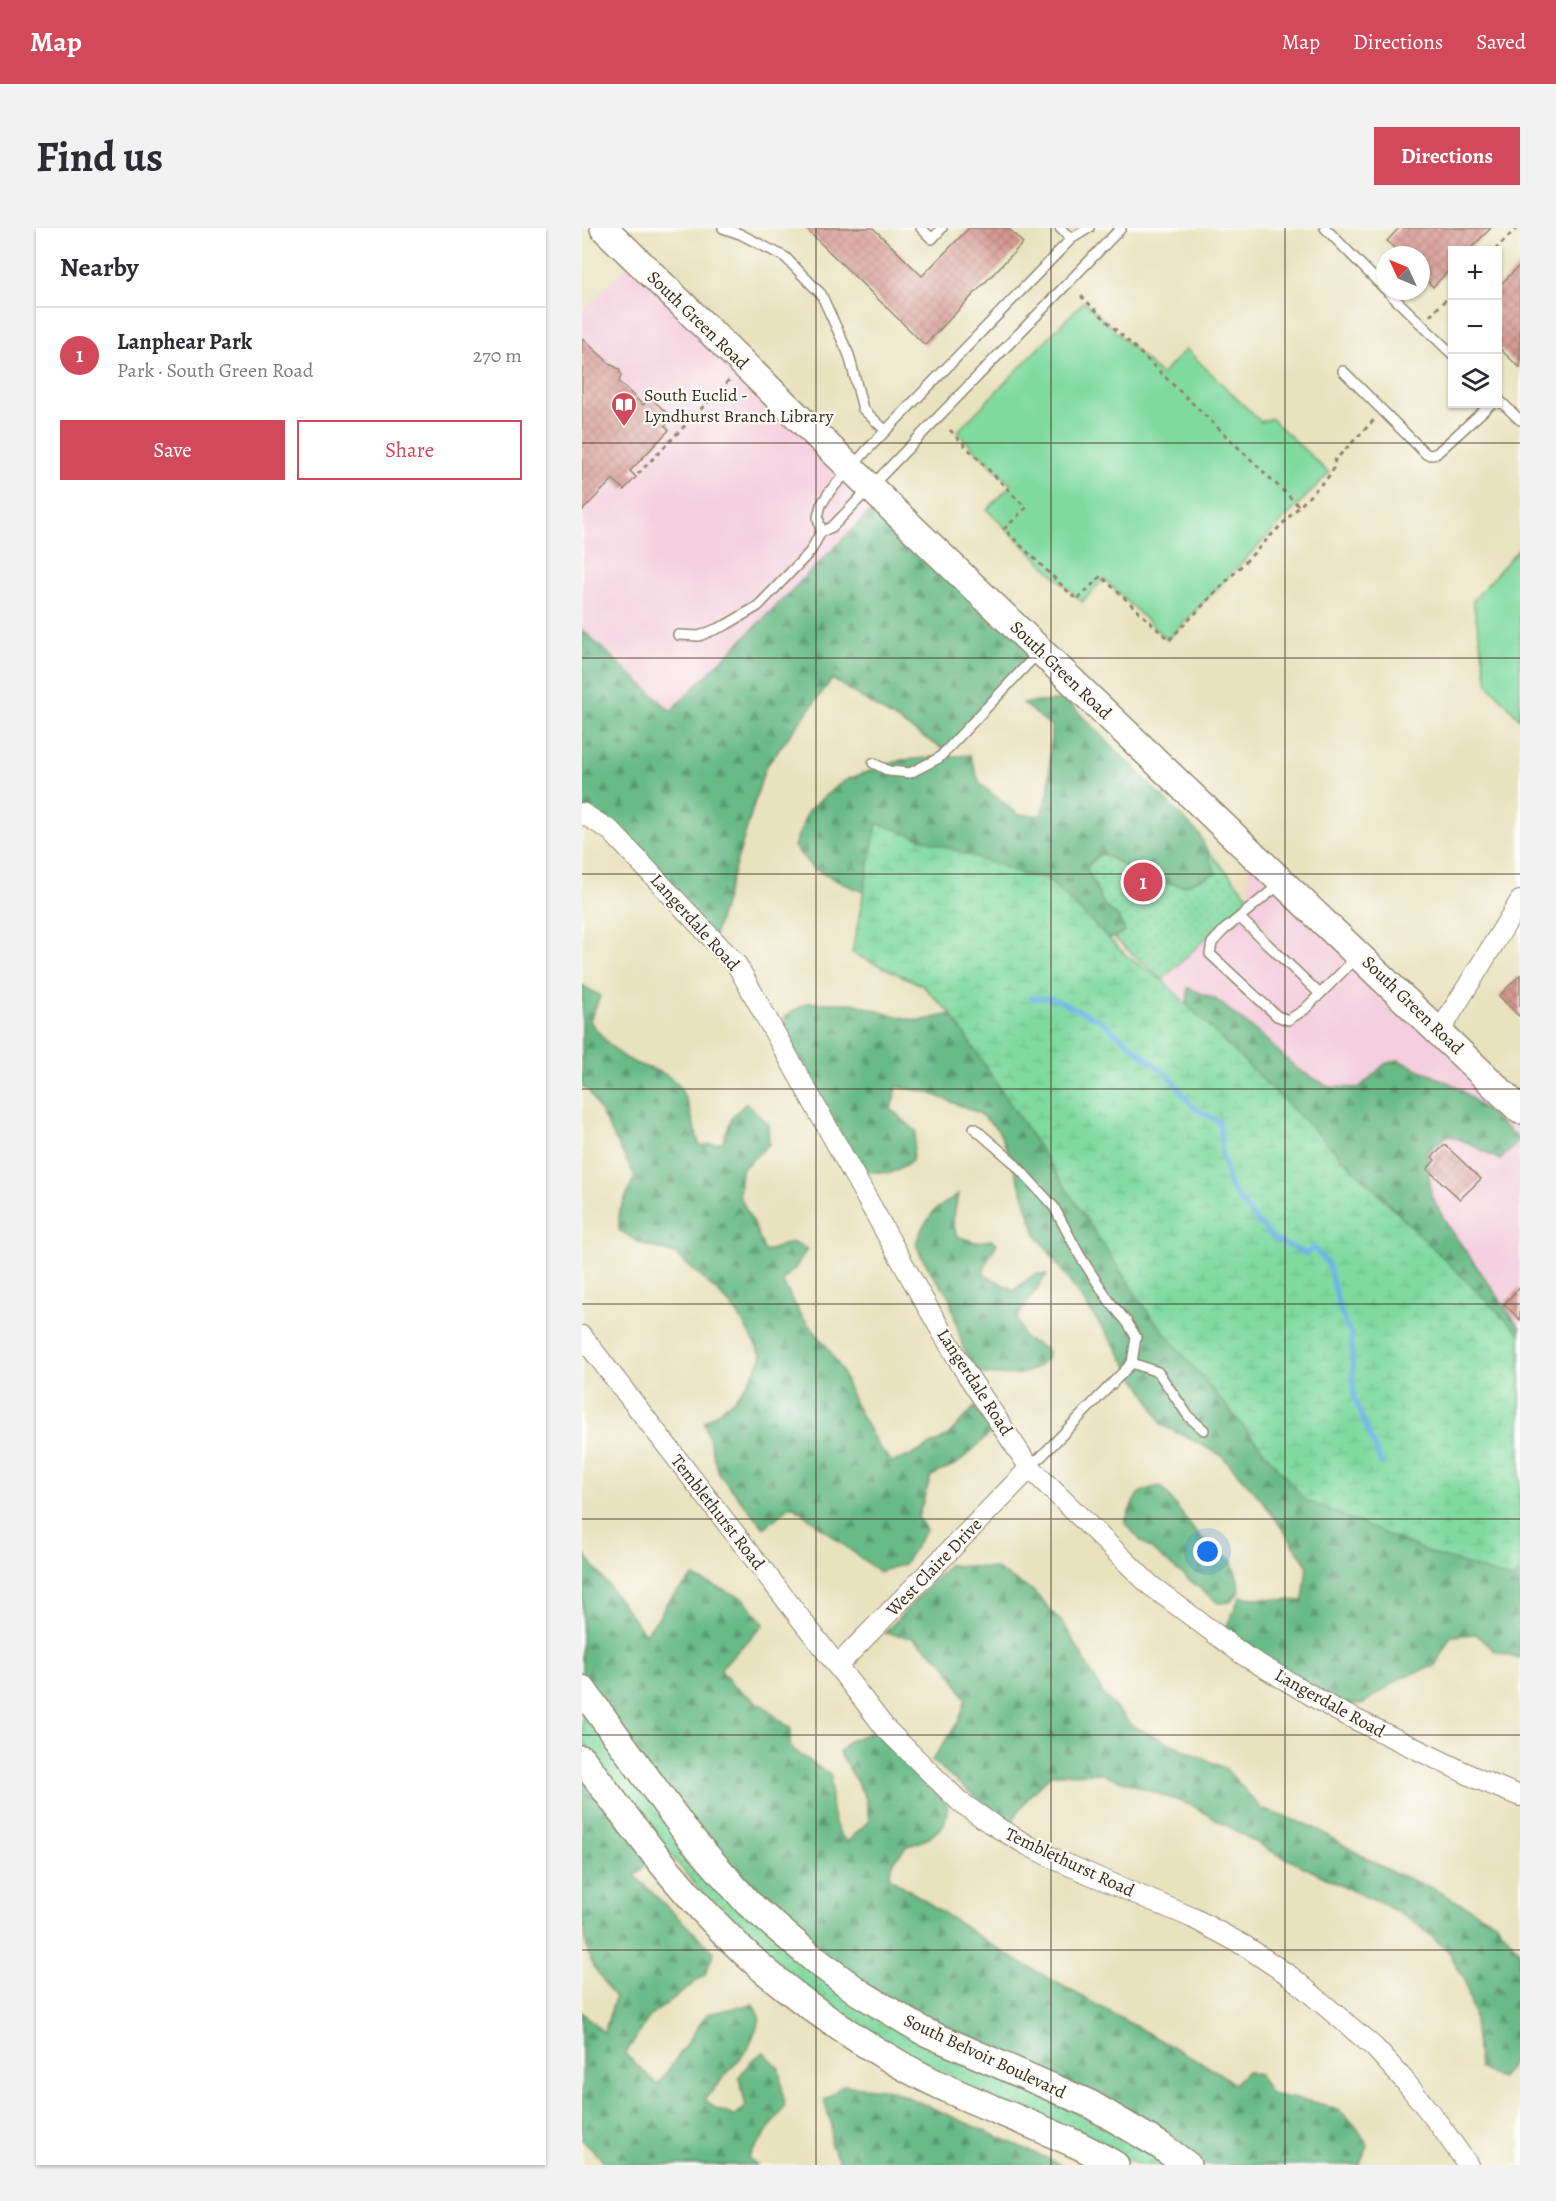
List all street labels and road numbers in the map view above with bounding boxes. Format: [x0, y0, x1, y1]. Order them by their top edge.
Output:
street label: South Green Road [642, 265, 754, 375]
street label: South Green Road [1005, 615, 1117, 725]
street label: Langerdale Road [645, 868, 745, 976]
street label: South Green Road [1357, 950, 1469, 1060]
street label: Langerdale Road [932, 1324, 1019, 1440]
street label: Temblethurst Road [666, 1450, 771, 1575]
street label: West Claire Drive [880, 1513, 987, 1622]
street label: Langerdale Road [1271, 1663, 1390, 1743]
street label: Temblethurst Road [1002, 1822, 1139, 1903]
street label: South Belvoir Boulevard [900, 2008, 1070, 2104]

